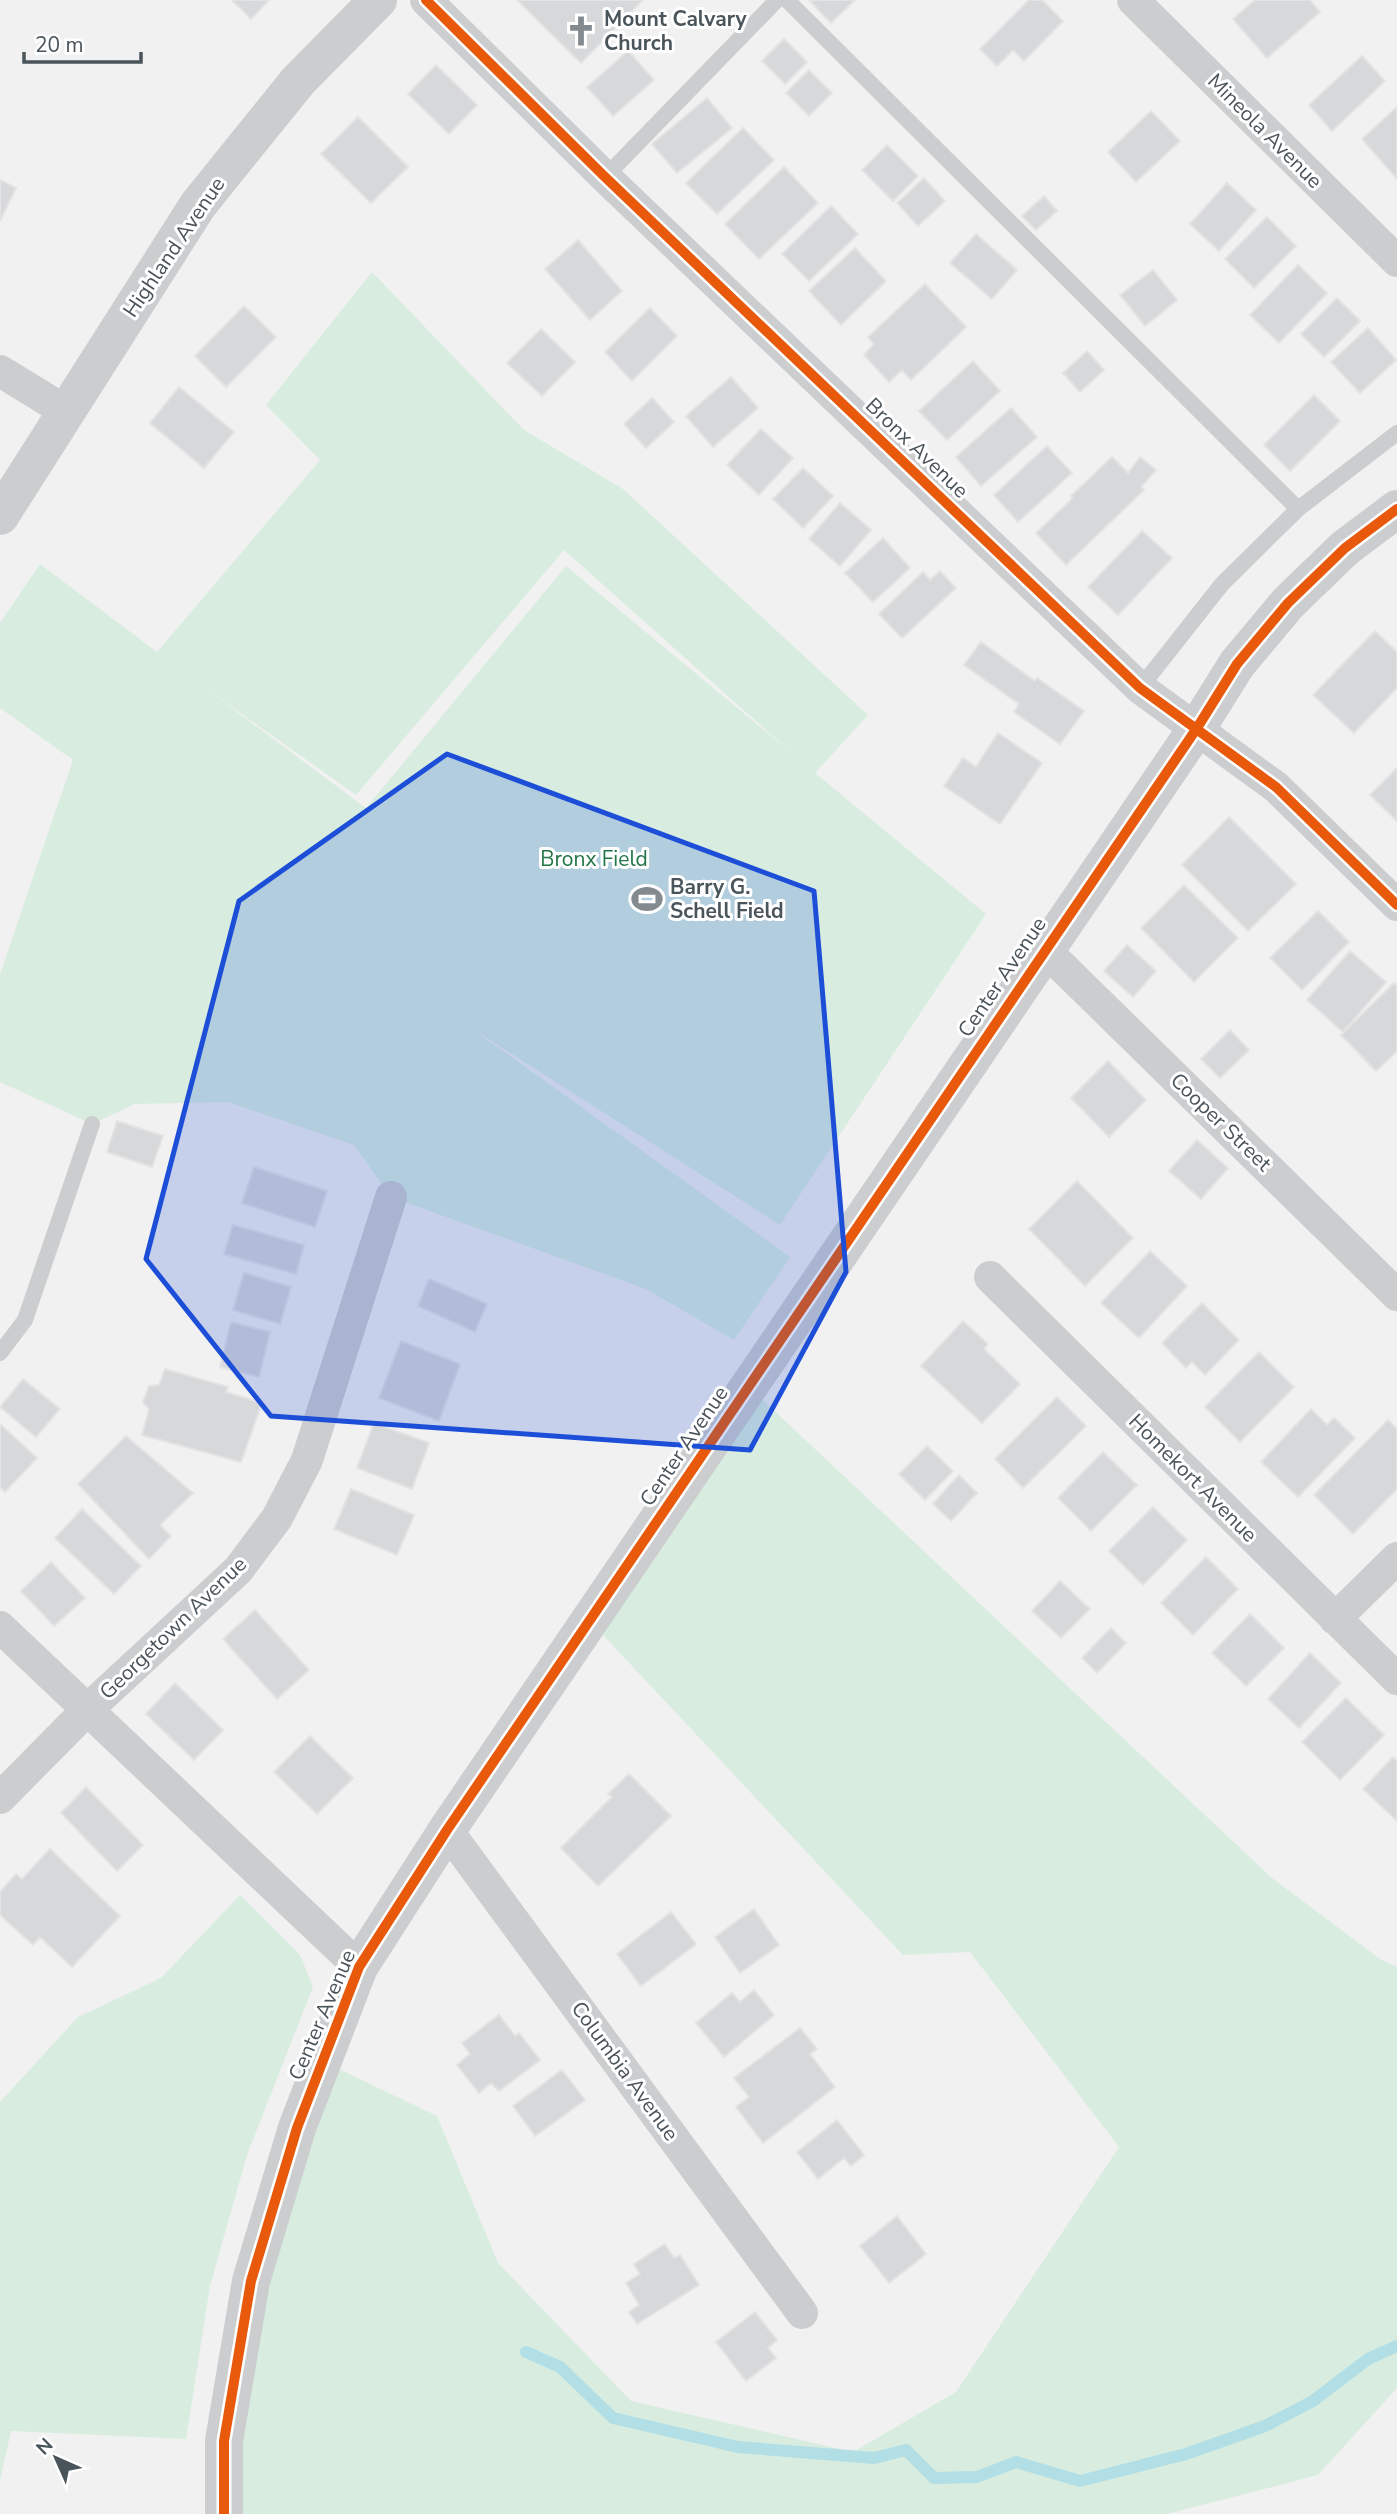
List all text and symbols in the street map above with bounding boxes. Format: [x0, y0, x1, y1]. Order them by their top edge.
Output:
place label: Mount Calvary Church [604, 5, 748, 57]
church icon: Mount Calvary Church [564, 14, 598, 48]
scale bar [24, 21, 142, 65]
text: 20 m [35, 31, 84, 59]
street label: Mineola Avenue [1201, 67, 1329, 195]
street label: Highland Avenue [117, 171, 231, 323]
street label: Bronx Avenue [859, 392, 975, 504]
park label: Bronx Field [540, 845, 648, 873]
place label: Barry G. Schell Field [670, 873, 784, 925]
sports icon: Barry G. Schell Field [630, 882, 664, 916]
street label: Center Avenue [951, 911, 1053, 1043]
street label: Cooper Street [1164, 1067, 1278, 1178]
street label: Center Avenue [633, 1380, 735, 1512]
street label: Homekort Avenue [1123, 1408, 1263, 1548]
street label: Georgetown Avenue [93, 1550, 253, 1706]
street label: Center Avenue [282, 1945, 362, 2085]
street label: Columbia Avenue [565, 1996, 685, 2146]
north arrow [21, 2423, 91, 2493]
text: N [30, 2432, 59, 2461]

